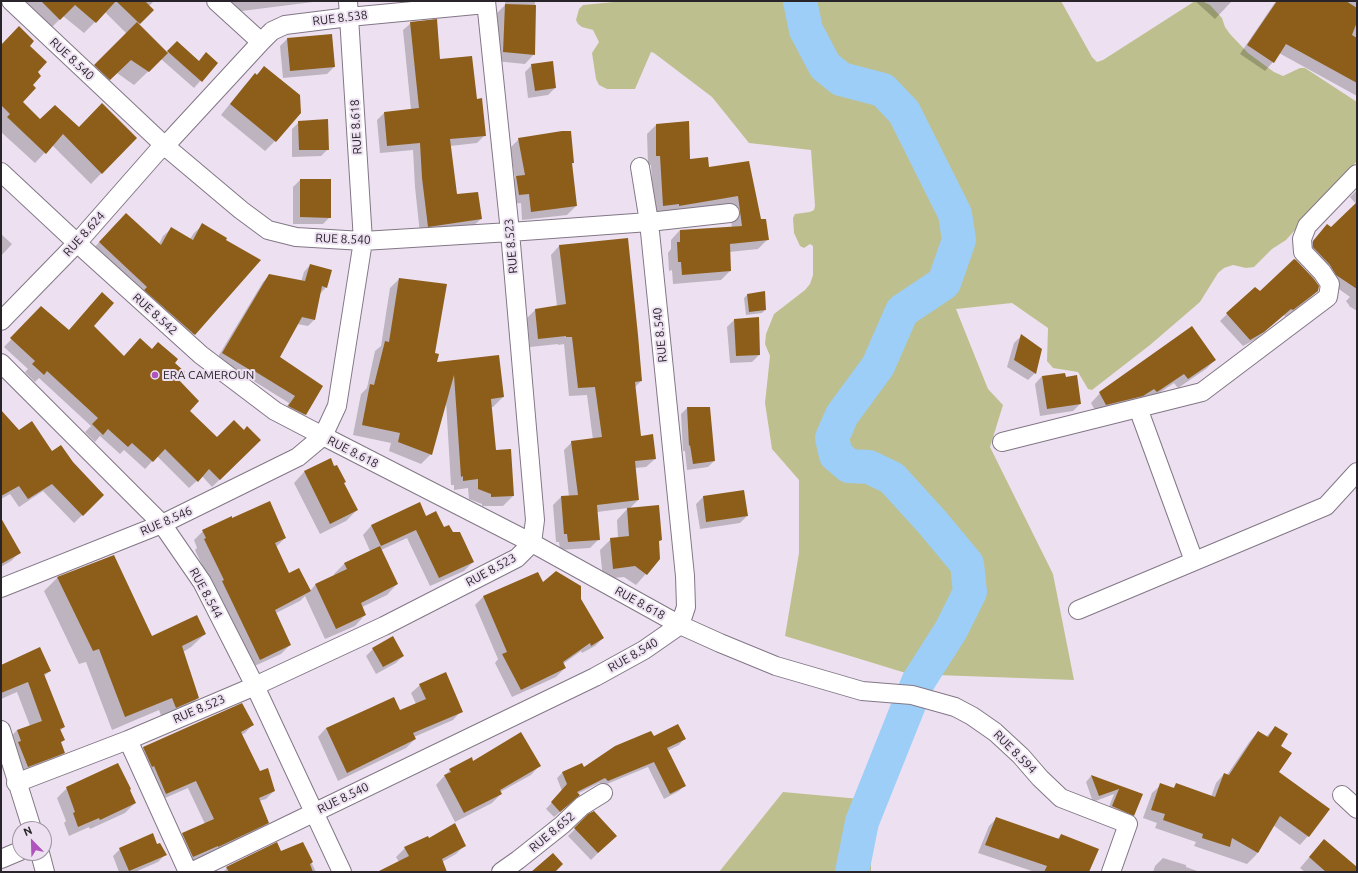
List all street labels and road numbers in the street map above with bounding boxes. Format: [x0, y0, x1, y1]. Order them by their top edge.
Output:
street label: RUE 8.538 [312, 7, 368, 29]
street label: RUE 8.540 [47, 35, 97, 83]
street label: RUE 8.618 [347, 99, 365, 155]
street label: RUE 8.624 [60, 209, 108, 259]
street label: RUE 8.523 [501, 218, 521, 274]
street label: RUE 8.540 [315, 231, 371, 247]
street label: RUE 8.542 [130, 290, 180, 338]
street label: RUE 8.540 [650, 307, 670, 363]
street label: RUE 8.618 [325, 433, 381, 471]
street label: RUE 8.546 [138, 503, 194, 539]
street label: RUE 8.523 [463, 550, 519, 590]
street label: RUE 8.544 [186, 565, 226, 621]
street label: RUE 8.618 [612, 583, 668, 623]
street label: RUE 8.540 [606, 635, 660, 675]
street label: RUE 8.523 [171, 692, 227, 726]
street label: RUE 8.594 [990, 727, 1040, 777]
street label: RUE 8.540 [315, 779, 371, 817]
street label: RUE 8.652 [526, 809, 578, 855]

